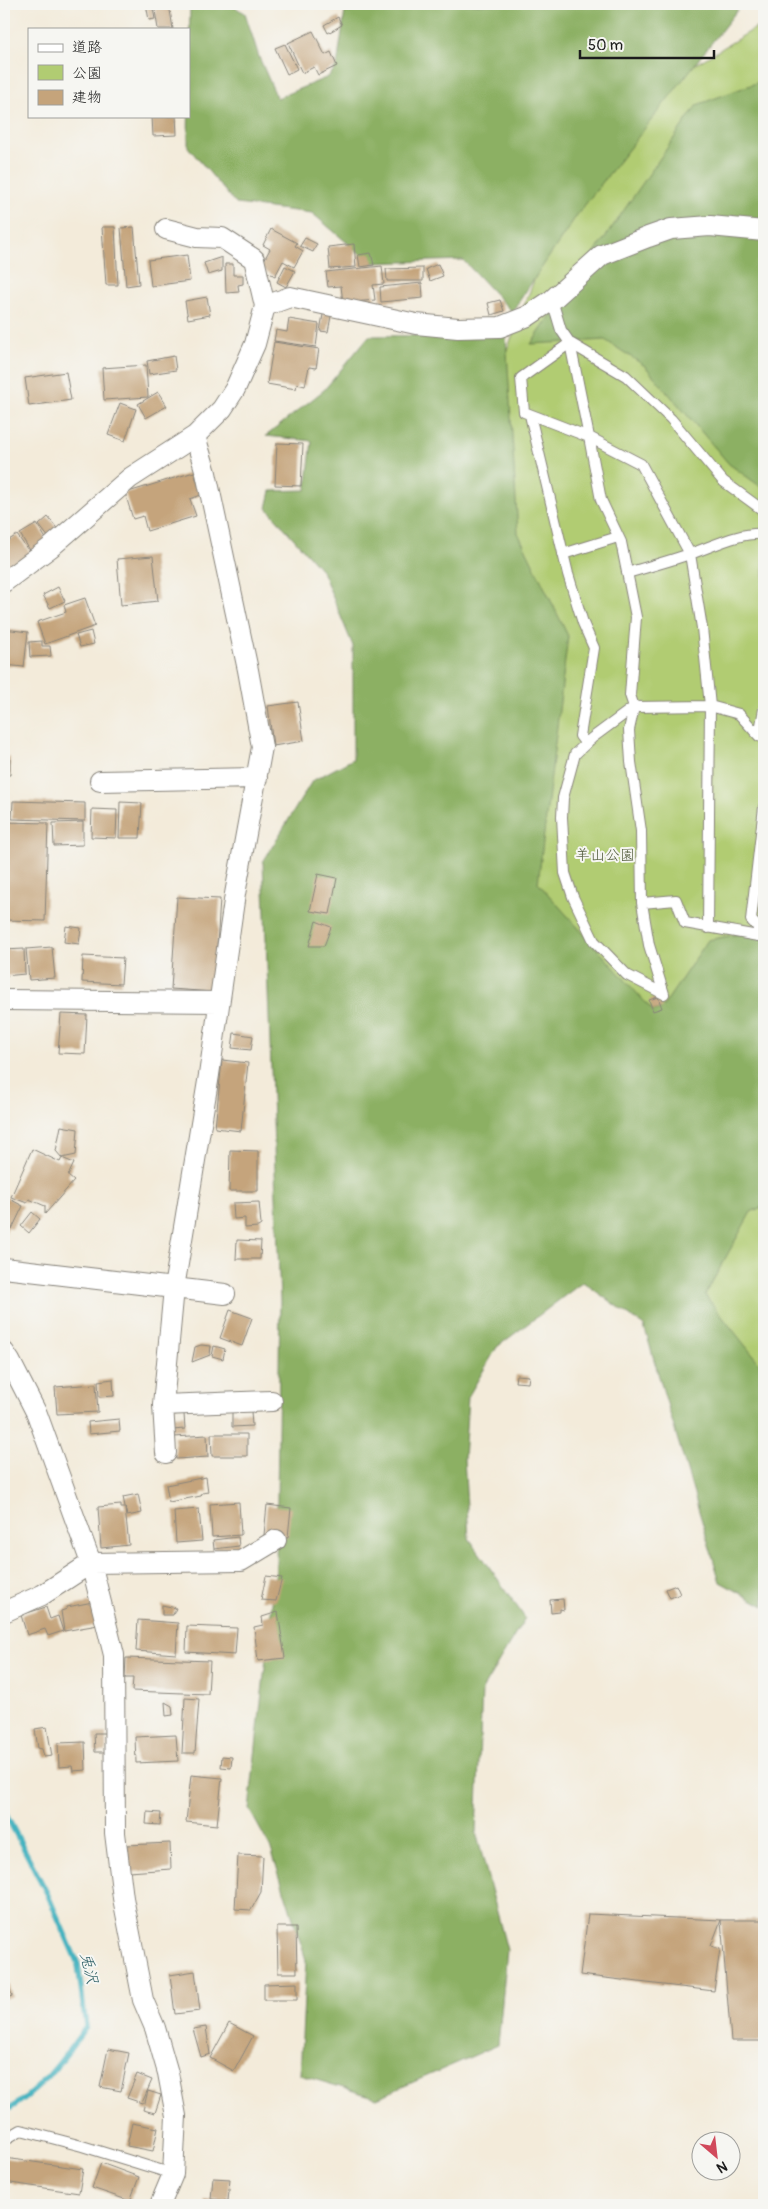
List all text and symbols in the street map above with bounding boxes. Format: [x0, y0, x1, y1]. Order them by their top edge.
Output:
legend [28, 28, 190, 118]
scale bar [580, 28, 714, 60]
text: 50 m [588, 36, 623, 55]
text: 道路 [72, 38, 102, 57]
text: 公園 [72, 64, 102, 83]
text: 建物 [72, 88, 102, 107]
park label: 羊山公園 [575, 846, 635, 865]
water label: 兎沢 [76, 1950, 103, 1987]
north arrow [690, 2132, 740, 2182]
text: N [714, 2157, 730, 2177]

